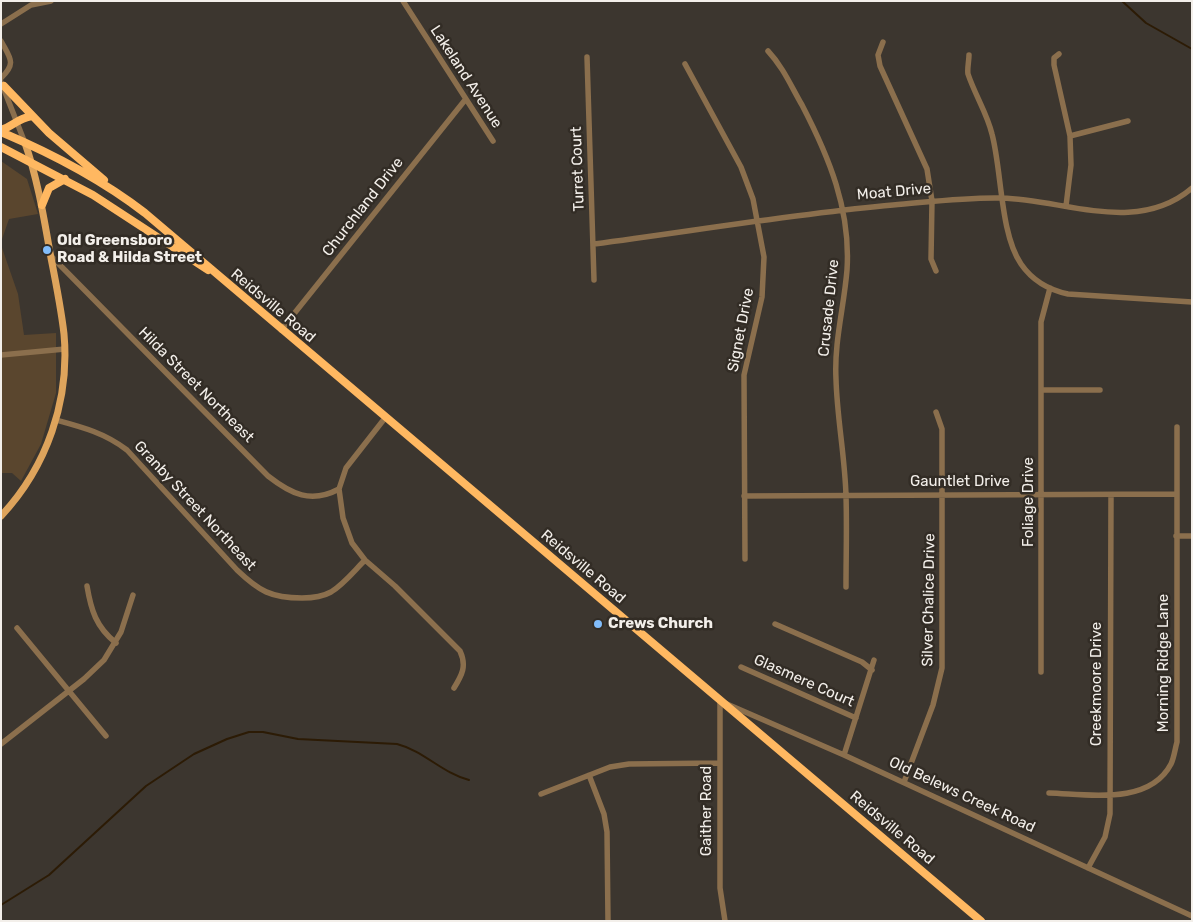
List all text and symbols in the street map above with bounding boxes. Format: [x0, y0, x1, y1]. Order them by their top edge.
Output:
street label: Lakeland Avenue [426, 22, 506, 132]
street label: Turret Court [568, 126, 588, 212]
street label: Churchland Drive [319, 154, 407, 260]
street label: Moat Drive [856, 180, 932, 204]
place label: Old Greensboro Road & Hilda Street [57, 232, 202, 267]
marker: Old Greensboro Road & Hilda Street [41, 244, 53, 256]
street label: Crusade Drive [815, 258, 843, 358]
street label: Reidsville Road [227, 265, 319, 347]
street label: Signet Drive [724, 287, 758, 373]
street label: Hilda Street Northeast [135, 324, 257, 446]
street label: Granby Street Northeast [130, 437, 260, 575]
street label: Foliage Drive [1020, 457, 1038, 547]
street label: Gauntlet Drive [910, 473, 1010, 491]
street label: Reidsville Road [537, 526, 629, 608]
street label: Silver Chalice Drive [919, 533, 939, 667]
street label: Morning Ridge Lane [1155, 594, 1173, 732]
place label: Crews Church [608, 615, 713, 633]
marker: Crews Church [592, 618, 604, 630]
street label: Creekmoore Drive [1088, 622, 1106, 746]
street label: Glasmere Court [751, 651, 857, 711]
street label: Old Belews Creek Road [886, 753, 1038, 837]
street label: Gaither Road [698, 766, 716, 856]
street label: Reidsville Road [846, 787, 938, 869]

